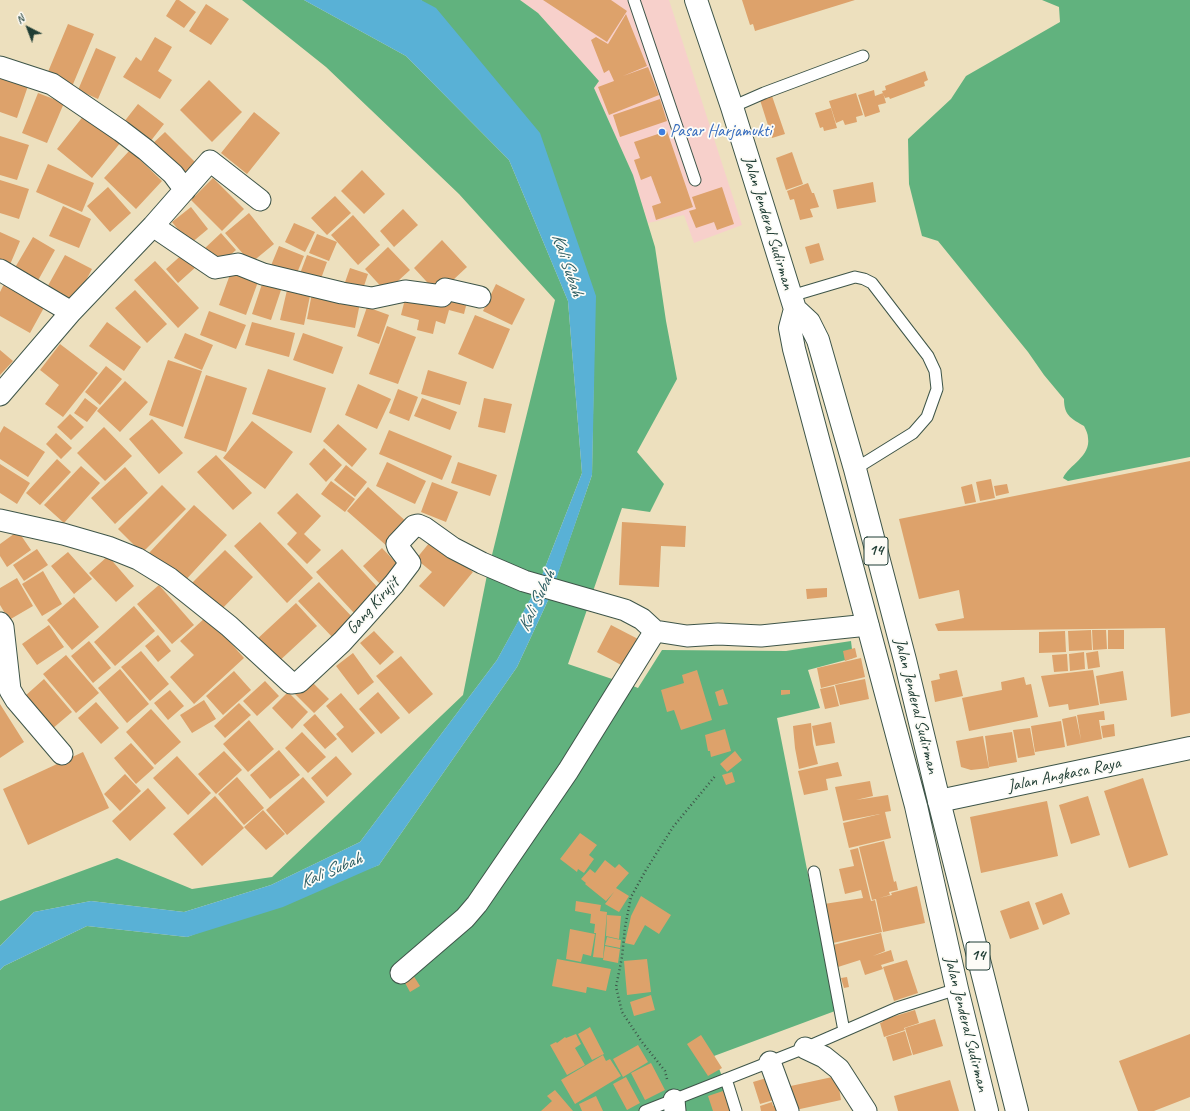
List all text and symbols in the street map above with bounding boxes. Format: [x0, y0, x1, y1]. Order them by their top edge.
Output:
north arrow [8, 8, 48, 48]
text: N [13, 12, 27, 27]
place label: Pasar Harjamukti [670, 122, 772, 142]
marker: Pasar Harjamukti [657, 127, 667, 137]
street label: Jalan Jenderal Sudirman [738, 154, 798, 292]
water label: Kali Subah [546, 231, 588, 299]
road number: 14 [864, 537, 888, 565]
water label: Kali Subah [513, 567, 561, 635]
street label: Gang Kirujit [342, 573, 404, 639]
street label: Jalan Jenderal Sudirman [889, 636, 943, 776]
street label: Jalan Angkasa Raya [1006, 753, 1122, 797]
water label: Kali Subah [297, 848, 365, 894]
road number: 14 [966, 942, 990, 970]
street label: Jalan Jenderal Sudirman [939, 954, 993, 1094]

